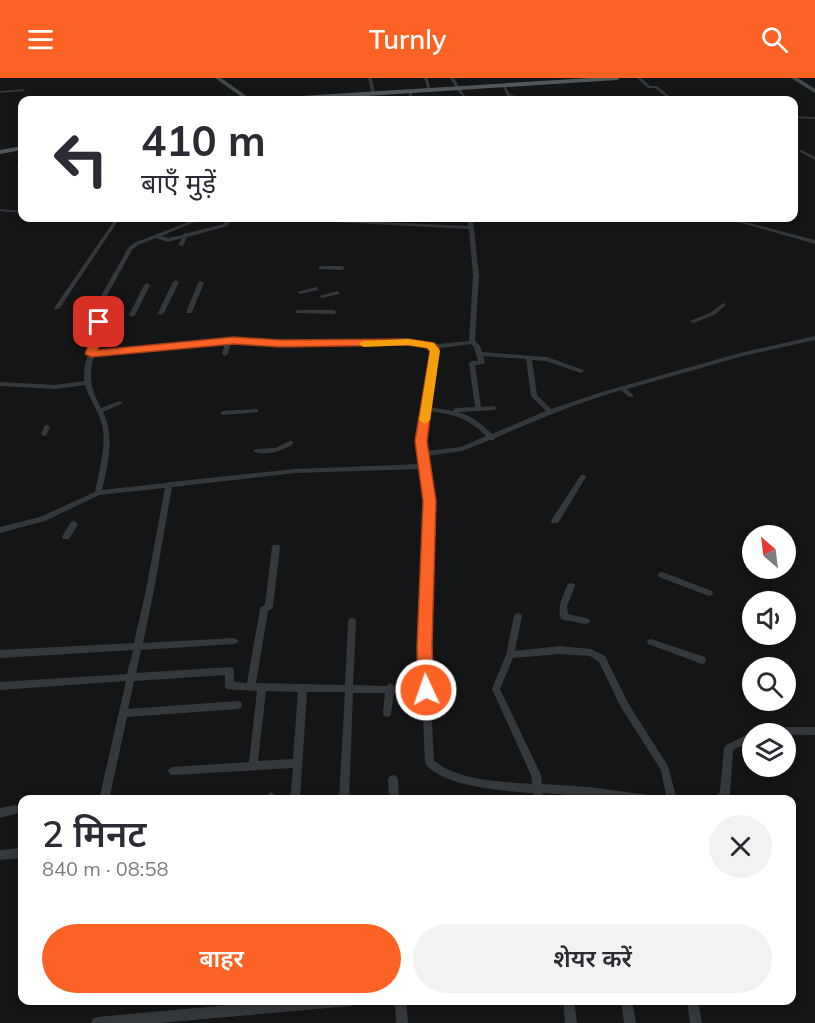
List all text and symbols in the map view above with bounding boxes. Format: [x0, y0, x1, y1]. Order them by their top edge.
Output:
text: Turnly [369, 22, 446, 56]
icon: menu [24, 23, 57, 56]
icon: search [758, 23, 791, 56]
text: 410 m [141, 114, 266, 167]
icon: left [42, 120, 120, 198]
text: बाएँ मुड़ें [141, 166, 216, 200]
pin [73, 296, 124, 347]
icon: arrive [82, 305, 115, 338]
north arrow [742, 525, 796, 579]
map controls [742, 525, 796, 777]
button: sound [742, 591, 796, 645]
button: search [742, 657, 796, 711]
position arrow [394, 658, 458, 722]
button: layers [742, 723, 796, 777]
text: 2 मिनट [42, 811, 146, 856]
button: close [709, 815, 772, 878]
text: 840 m · 08:58 [42, 856, 168, 881]
button: बाहर [42, 924, 401, 993]
button: शेयर करें [413, 924, 772, 993]

